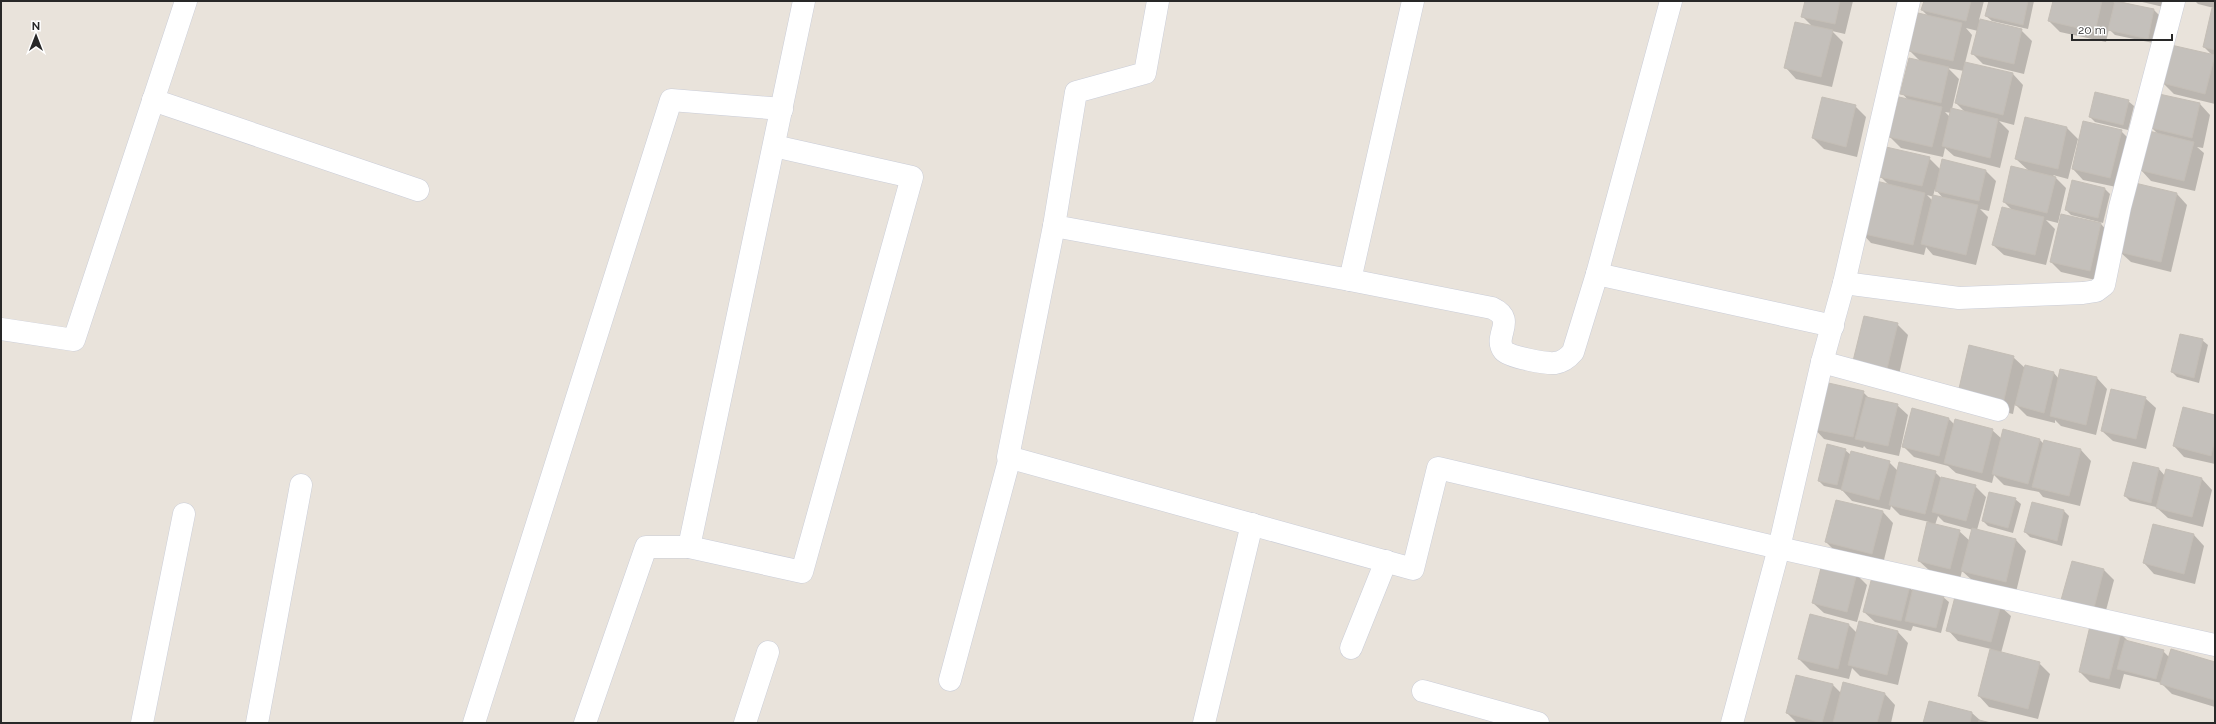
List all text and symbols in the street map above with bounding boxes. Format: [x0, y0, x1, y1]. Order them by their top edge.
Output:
north arrow [16, 16, 56, 56]
scale bar [2072, 16, 2172, 42]
text: N [32, 20, 40, 33]
text: 20 m [2078, 23, 2106, 37]

